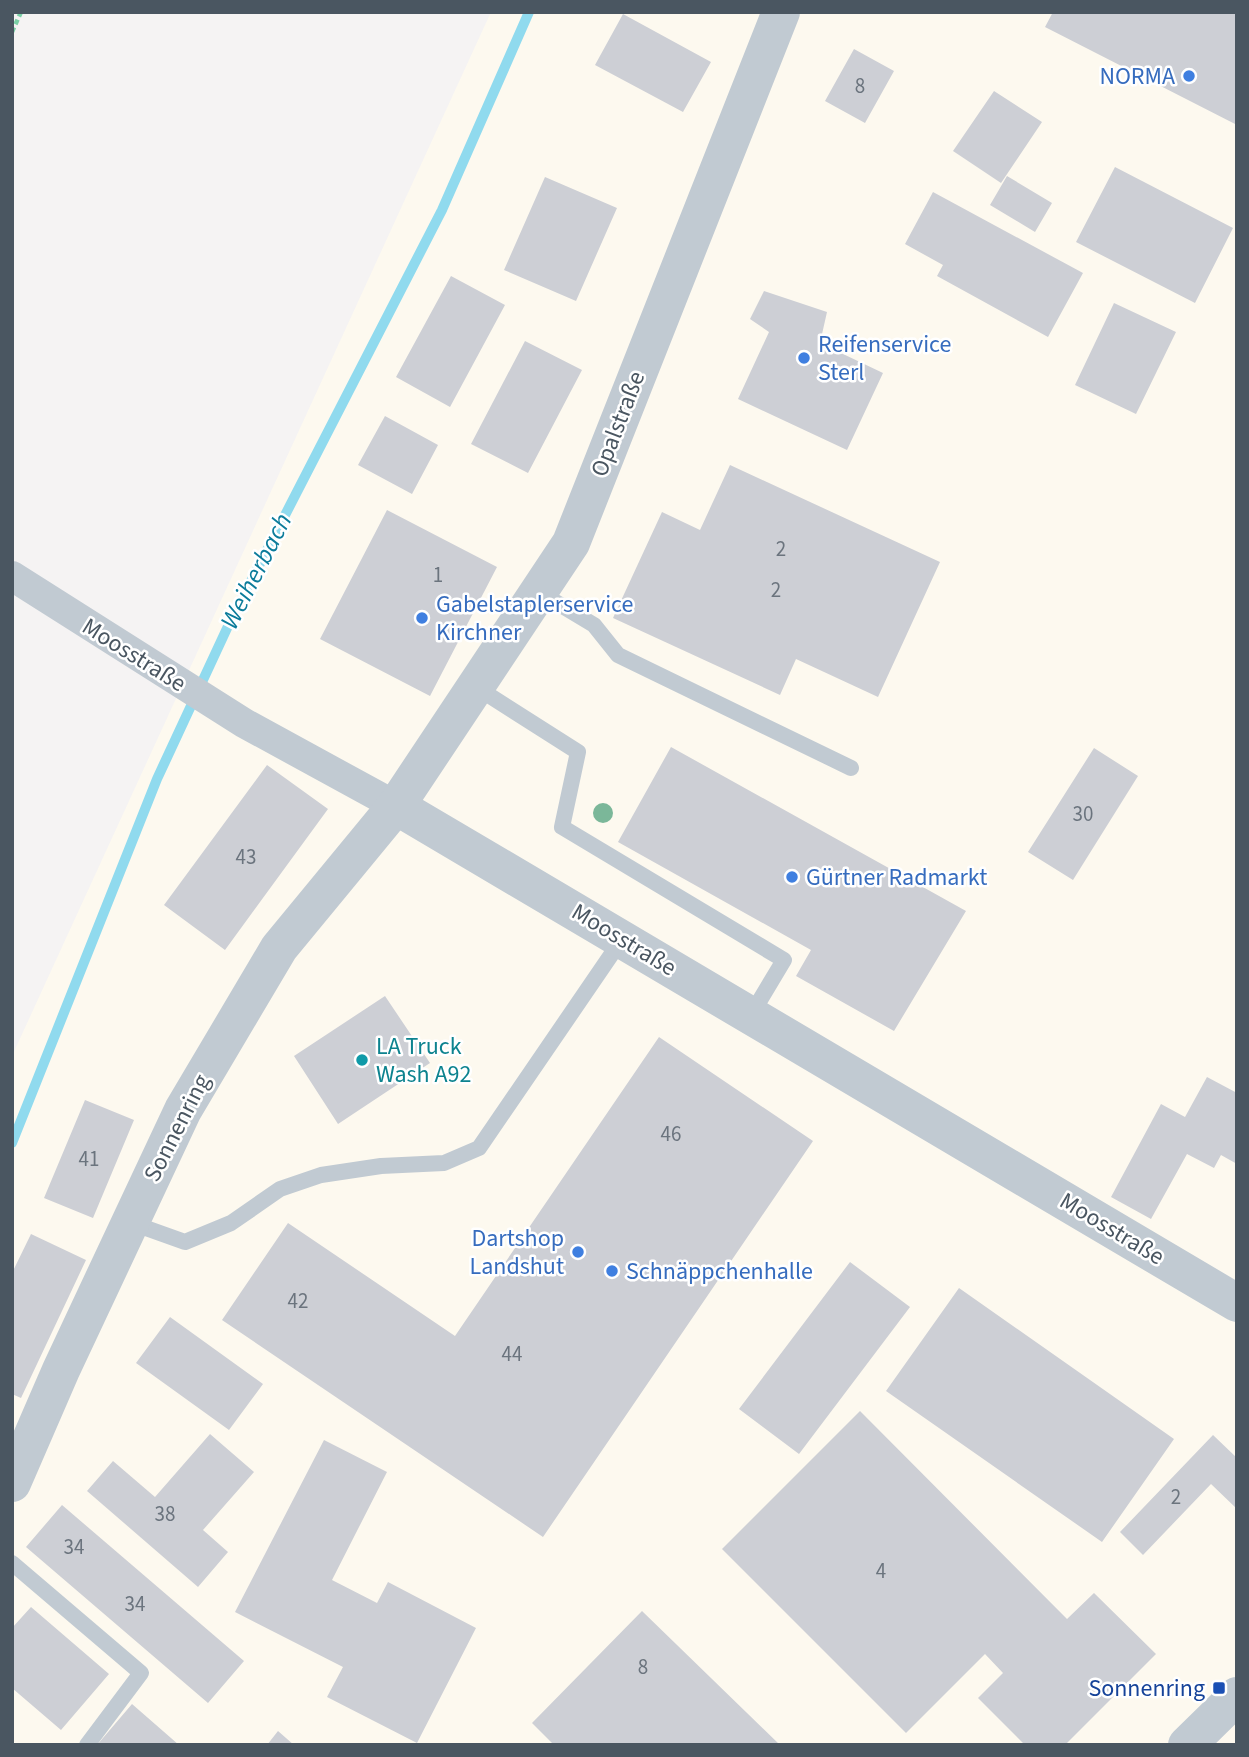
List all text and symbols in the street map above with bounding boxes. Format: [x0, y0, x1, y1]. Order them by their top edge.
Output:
place label: NORMA [1099, 59, 1175, 94]
marker: NORMA [1181, 68, 1197, 84]
house number: 8 [855, 71, 865, 101]
place label: Reifenservice Sterl [818, 327, 951, 390]
marker: Reifenservice Sterl [796, 350, 812, 366]
street label: Opalstraße [582, 366, 654, 482]
water label: Weiherbach [211, 507, 301, 635]
house number: 2 [776, 534, 786, 564]
house number: 1 [433, 560, 443, 590]
house number: 2 [771, 575, 781, 605]
place label: Gabelstaplerservice Kirchner [436, 587, 633, 650]
street label: Moosstraße [75, 609, 193, 701]
marker: Gabelstaplerservice Kirchner [414, 610, 430, 626]
house number: 30 [1073, 799, 1093, 829]
house number: 43 [236, 842, 256, 872]
place label: Gürtner Radmarkt [806, 860, 987, 895]
marker: Gürtner Radmarkt [784, 869, 800, 885]
street label: Moosstraße [565, 895, 683, 985]
place label: LA Truck Wash A92 [376, 1029, 471, 1092]
marker: LA Truck Wash A92 [354, 1052, 370, 1068]
street label: Sonnenring [135, 1068, 219, 1188]
house number: 46 [661, 1119, 681, 1149]
house number: 41 [79, 1144, 99, 1174]
street label: Moosstraße [1053, 1184, 1171, 1274]
place label: Dartshop Landshut [470, 1221, 564, 1284]
marker: Dartshop Landshut [570, 1244, 586, 1260]
place label: Schnäppchenhalle [626, 1254, 813, 1289]
marker: Schnäppchenhalle [604, 1263, 620, 1279]
house number: 42 [288, 1286, 308, 1316]
house number: 44 [502, 1339, 522, 1369]
house number: 2 [1171, 1482, 1181, 1512]
house number: 38 [155, 1499, 175, 1529]
house number: 34 [64, 1532, 84, 1562]
house number: 4 [876, 1556, 886, 1586]
house number: 34 [125, 1589, 145, 1619]
house number: 8 [638, 1652, 648, 1682]
place label: Sonnenring [1088, 1671, 1205, 1706]
marker: Sonnenring [1211, 1680, 1227, 1696]

